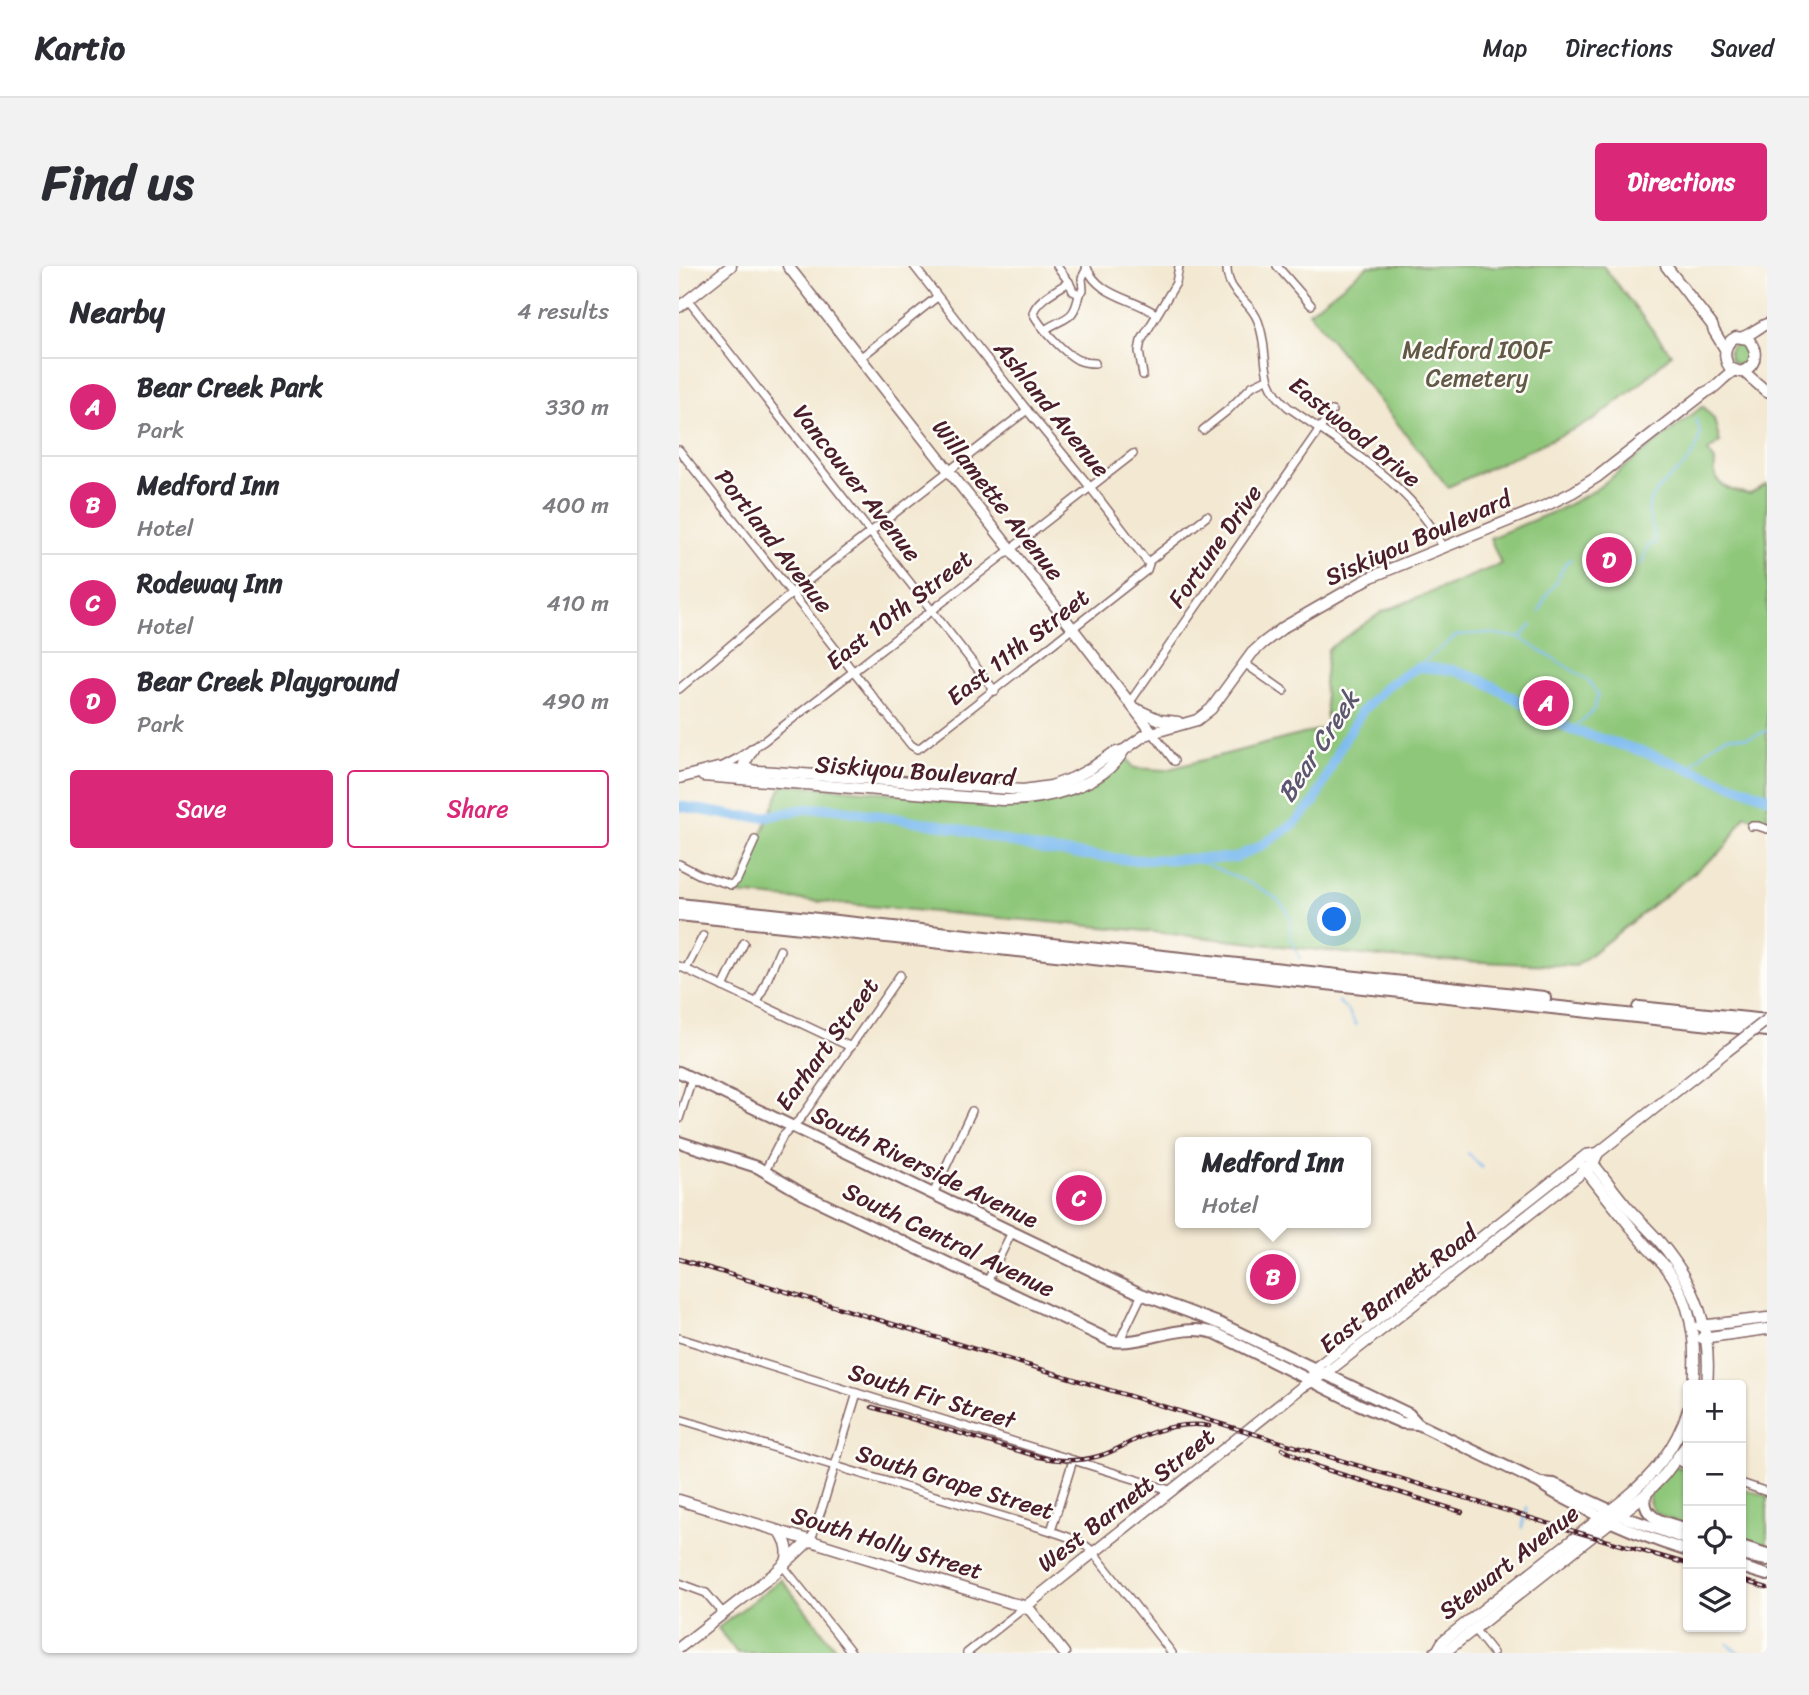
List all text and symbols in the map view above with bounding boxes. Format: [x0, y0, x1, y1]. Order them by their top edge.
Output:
text: Kartio [35, 19, 125, 77]
text: Map [1483, 27, 1527, 69]
text: Directions [1565, 27, 1673, 69]
text: Saved [1711, 27, 1774, 69]
text: Find us [42, 139, 194, 226]
button: Directions [1595, 143, 1767, 221]
text: Nearby [70, 285, 165, 339]
text: 4 results [517, 291, 609, 332]
park label: Medford IOOF Cemetery [1402, 329, 1553, 399]
street label: Ashland Avenue [982, 330, 1121, 487]
text: Bear Creek Park [137, 364, 323, 410]
street label: Eastwood Drive [1279, 365, 1431, 499]
text: A [85, 387, 101, 428]
text: 330 m [546, 387, 609, 428]
street label: Vancouver Avenue [781, 395, 933, 571]
text: Park [137, 410, 184, 451]
street label: Willamette Avenue [921, 410, 1075, 590]
street label: Portland Avenue [704, 459, 844, 623]
text: Medford Inn [137, 462, 279, 508]
street label: Fortune Drive [1157, 475, 1273, 617]
street label: Siskiyou Boulevard [1318, 477, 1520, 598]
text: B [86, 485, 100, 526]
text: 400 m [542, 485, 609, 526]
text: Hotel [137, 508, 193, 549]
pin: D [1586, 534, 1632, 586]
street label: East 10th Street [816, 539, 982, 681]
text: Rodeway Inn [137, 560, 282, 606]
street label: East 11th Street [937, 577, 1099, 717]
text: C [86, 583, 100, 624]
text: 410 m [547, 583, 609, 624]
text: Hotel [137, 606, 193, 647]
text: Bear Creek Playground [137, 658, 398, 704]
pin: A [1523, 677, 1569, 729]
water label: Bear Creek [1264, 678, 1373, 812]
text: D [86, 681, 100, 722]
text: 490 m [542, 681, 609, 722]
text: Park [137, 704, 184, 745]
street label: Siskiyou Boulevard [814, 743, 1019, 799]
button: Save [70, 770, 333, 848]
button: Share [347, 770, 609, 848]
your location [1317, 902, 1351, 936]
street label: Earhart Street [764, 968, 890, 1120]
street label: South Riverside Avenue [804, 1094, 1046, 1241]
popup [1175, 1137, 1371, 1228]
text: Medford Inn [1202, 1139, 1344, 1185]
street label: South Central Avenue [836, 1170, 1062, 1310]
pin: C [1056, 1172, 1102, 1224]
text: Hotel [1202, 1185, 1258, 1226]
street label: East Barnett Road [1309, 1212, 1489, 1365]
pin: B [1250, 1251, 1296, 1303]
street label: South Fir Street [843, 1351, 1022, 1442]
map controls [1683, 1380, 1746, 1632]
button: + [1683, 1380, 1746, 1443]
street label: West Barnett Street [1028, 1417, 1224, 1583]
street label: South Grape Street [851, 1432, 1059, 1532]
button: − [1683, 1443, 1746, 1506]
street label: Stewart Avenue [1429, 1493, 1589, 1631]
street label: South Holly Street [786, 1494, 988, 1592]
button: locate [1683, 1506, 1746, 1569]
button: layers [1683, 1569, 1746, 1632]

